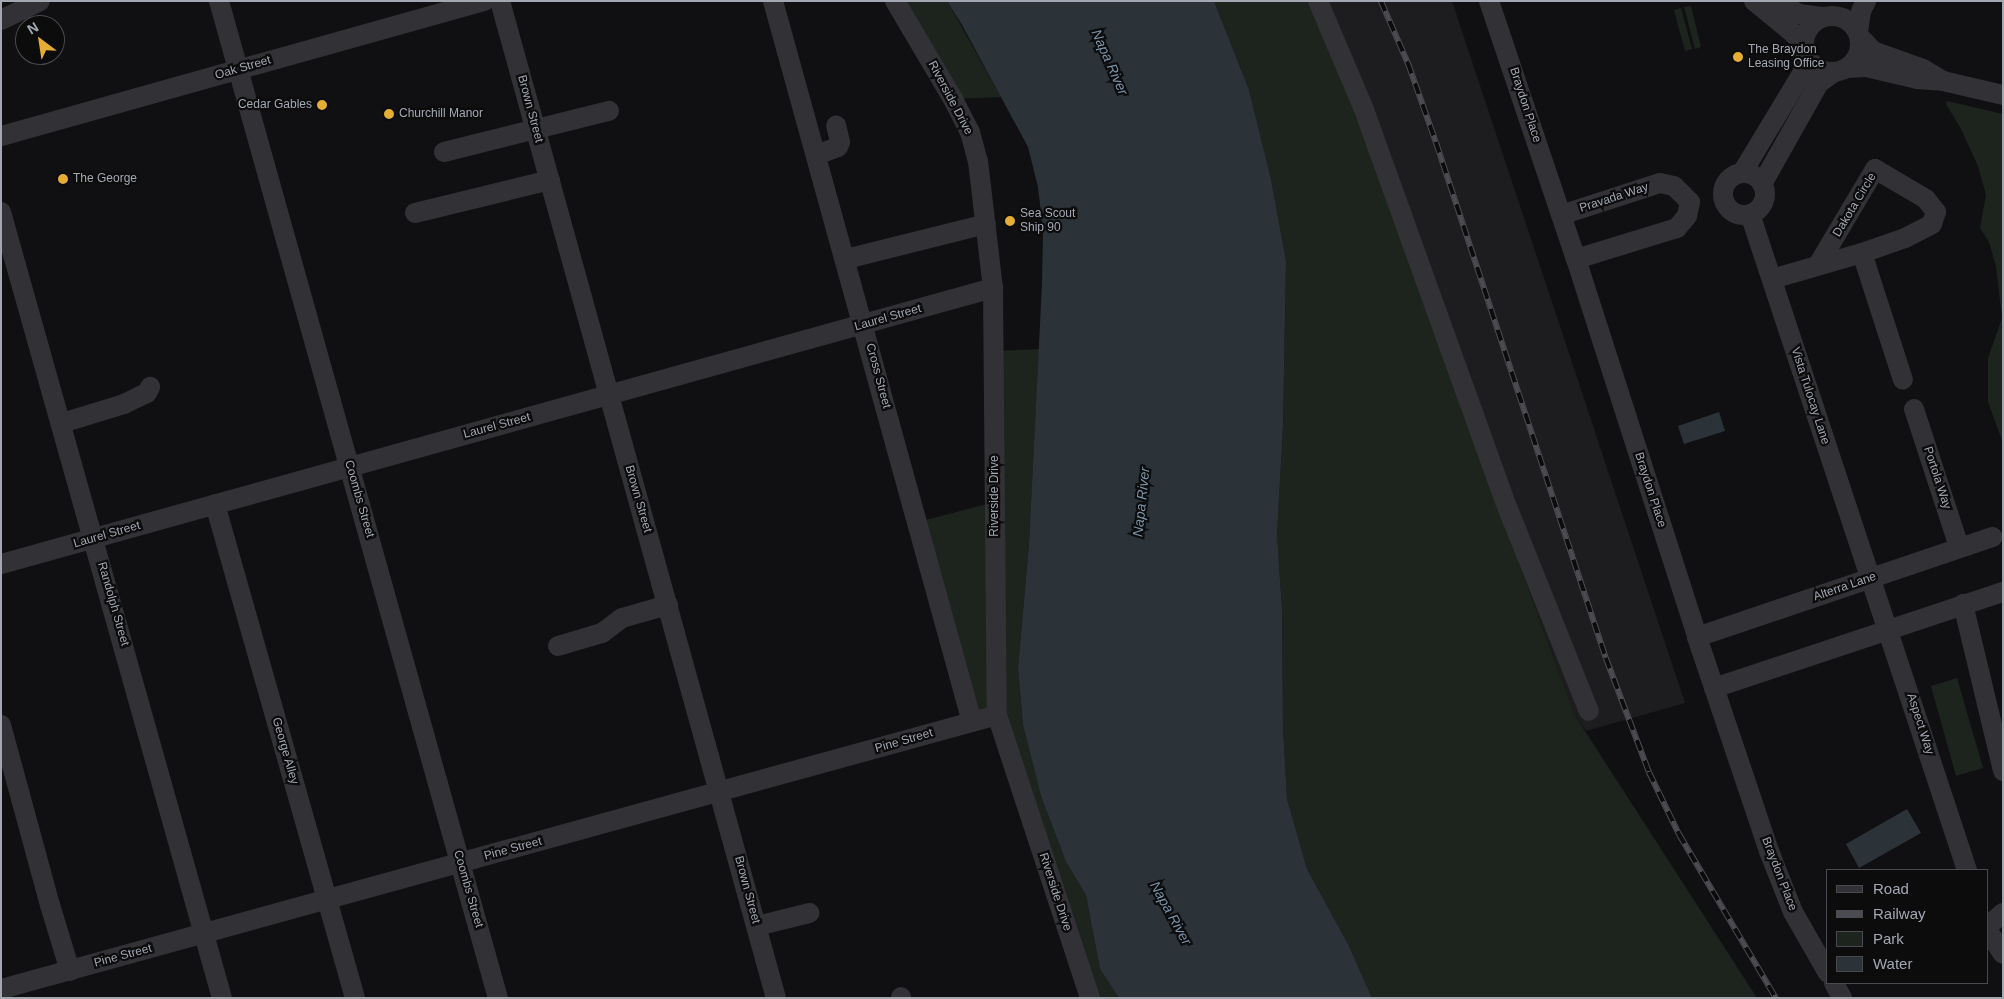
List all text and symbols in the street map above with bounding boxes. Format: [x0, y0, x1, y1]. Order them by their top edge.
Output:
north arrow [15, 15, 65, 65]
text: N [24, 19, 41, 37]
water label: Napa River [1088, 27, 1132, 97]
place label: The Braydon Leasing Office [1748, 43, 1824, 71]
marker: The Braydon Leasing Office [1732, 51, 1744, 63]
street label: Oak Street [213, 53, 273, 83]
street label: Riverside Drive [925, 59, 975, 137]
street label: Braydon Place [1506, 66, 1544, 144]
street label: Brown Street [514, 74, 546, 144]
place label: Cedar Gables [238, 98, 312, 112]
marker: Cedar Gables [316, 99, 328, 111]
place label: Churchill Manor [399, 107, 483, 121]
marker: Churchill Manor [383, 108, 395, 120]
street label: Dakota Circle [1830, 170, 1880, 240]
place label: The George [73, 172, 137, 186]
marker: The George [57, 173, 69, 185]
street label: Pravada Way [1578, 180, 1650, 216]
place label: Sea Scout Ship 90 [1020, 207, 1075, 235]
marker: Sea Scout Ship 90 [1004, 215, 1016, 227]
street label: Laurel Street [853, 302, 923, 334]
street label: Cross Street [862, 342, 894, 410]
street label: Vista Tulocay Lane [1787, 346, 1833, 446]
street label: Laurel Street [462, 410, 532, 442]
street label: Portola Way [1920, 445, 1954, 511]
street label: Braydon Place [1631, 451, 1669, 529]
street label: Riverside Drive [988, 455, 1002, 537]
street label: Coombs Street [341, 459, 377, 539]
street label: Brown Street [622, 464, 654, 534]
water label: Napa River [1129, 466, 1153, 538]
street label: Laurel Street [72, 519, 142, 551]
street label: Randolph Street [94, 560, 132, 648]
street label: Alterra Lane [1812, 570, 1878, 604]
street label: Aspect Way [1903, 692, 1937, 756]
street label: George Alley [269, 716, 301, 786]
street label: Pine Street [873, 726, 935, 756]
street label: Pine Street [482, 834, 544, 864]
street label: Braydon Place [1758, 835, 1800, 913]
street label: Coombs Street [450, 849, 486, 929]
street label: Riverside Drive [1036, 851, 1074, 933]
street label: Brown Street [731, 855, 763, 925]
legend [1826, 869, 1989, 984]
water label: Napa River [1147, 878, 1195, 948]
text: Road [1873, 880, 1909, 897]
text: Railway [1873, 905, 1926, 922]
text: Park [1873, 930, 1904, 947]
street label: Pine Street [92, 941, 154, 971]
text: Water [1873, 955, 1912, 972]

